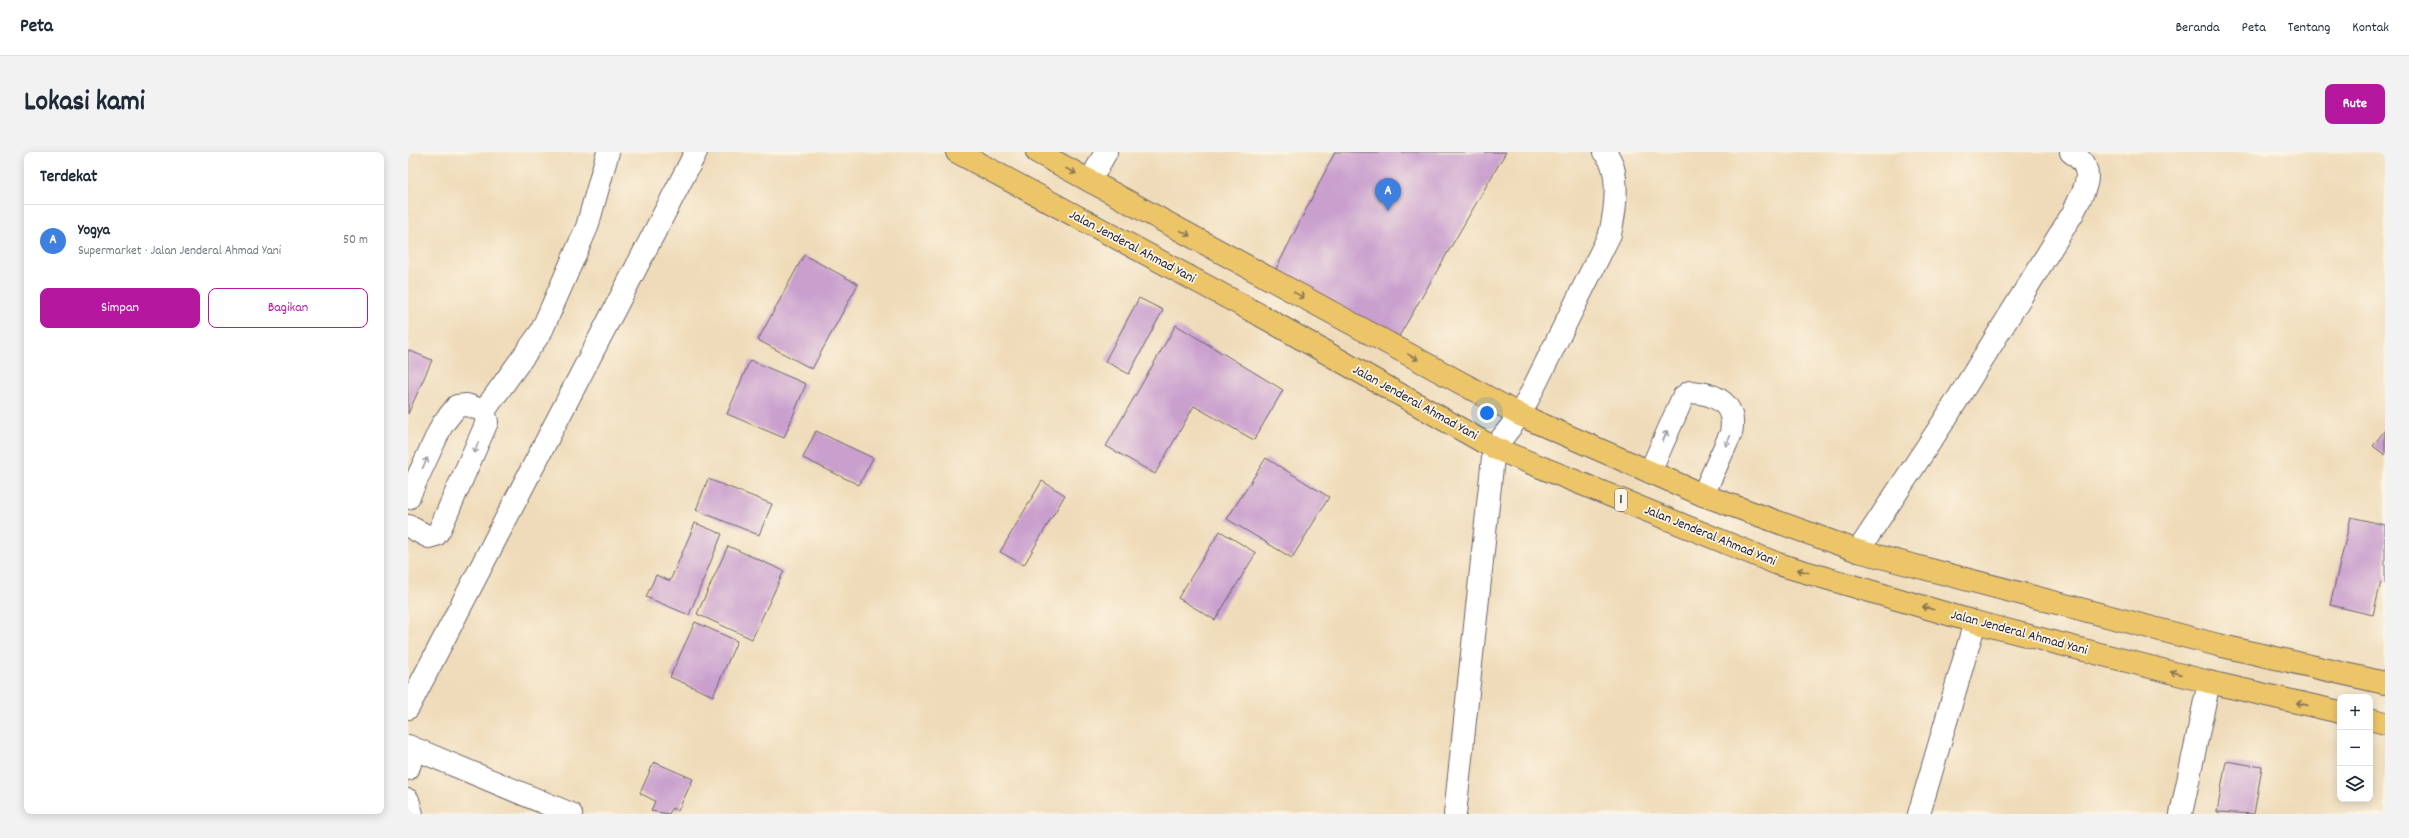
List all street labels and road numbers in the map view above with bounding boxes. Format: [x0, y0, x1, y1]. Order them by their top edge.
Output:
street label: Jalan Jenderal Ahmad Yani [1065, 205, 1199, 289]
street label: Jalan Jenderal Ahmad Yani [1349, 360, 1482, 446]
road number: 1 [1615, 489, 1627, 511]
street label: Jalan Jenderal Ahmad Yani [1641, 500, 1779, 572]
street label: Jalan Jenderal Ahmad Yani [1948, 605, 2090, 661]

